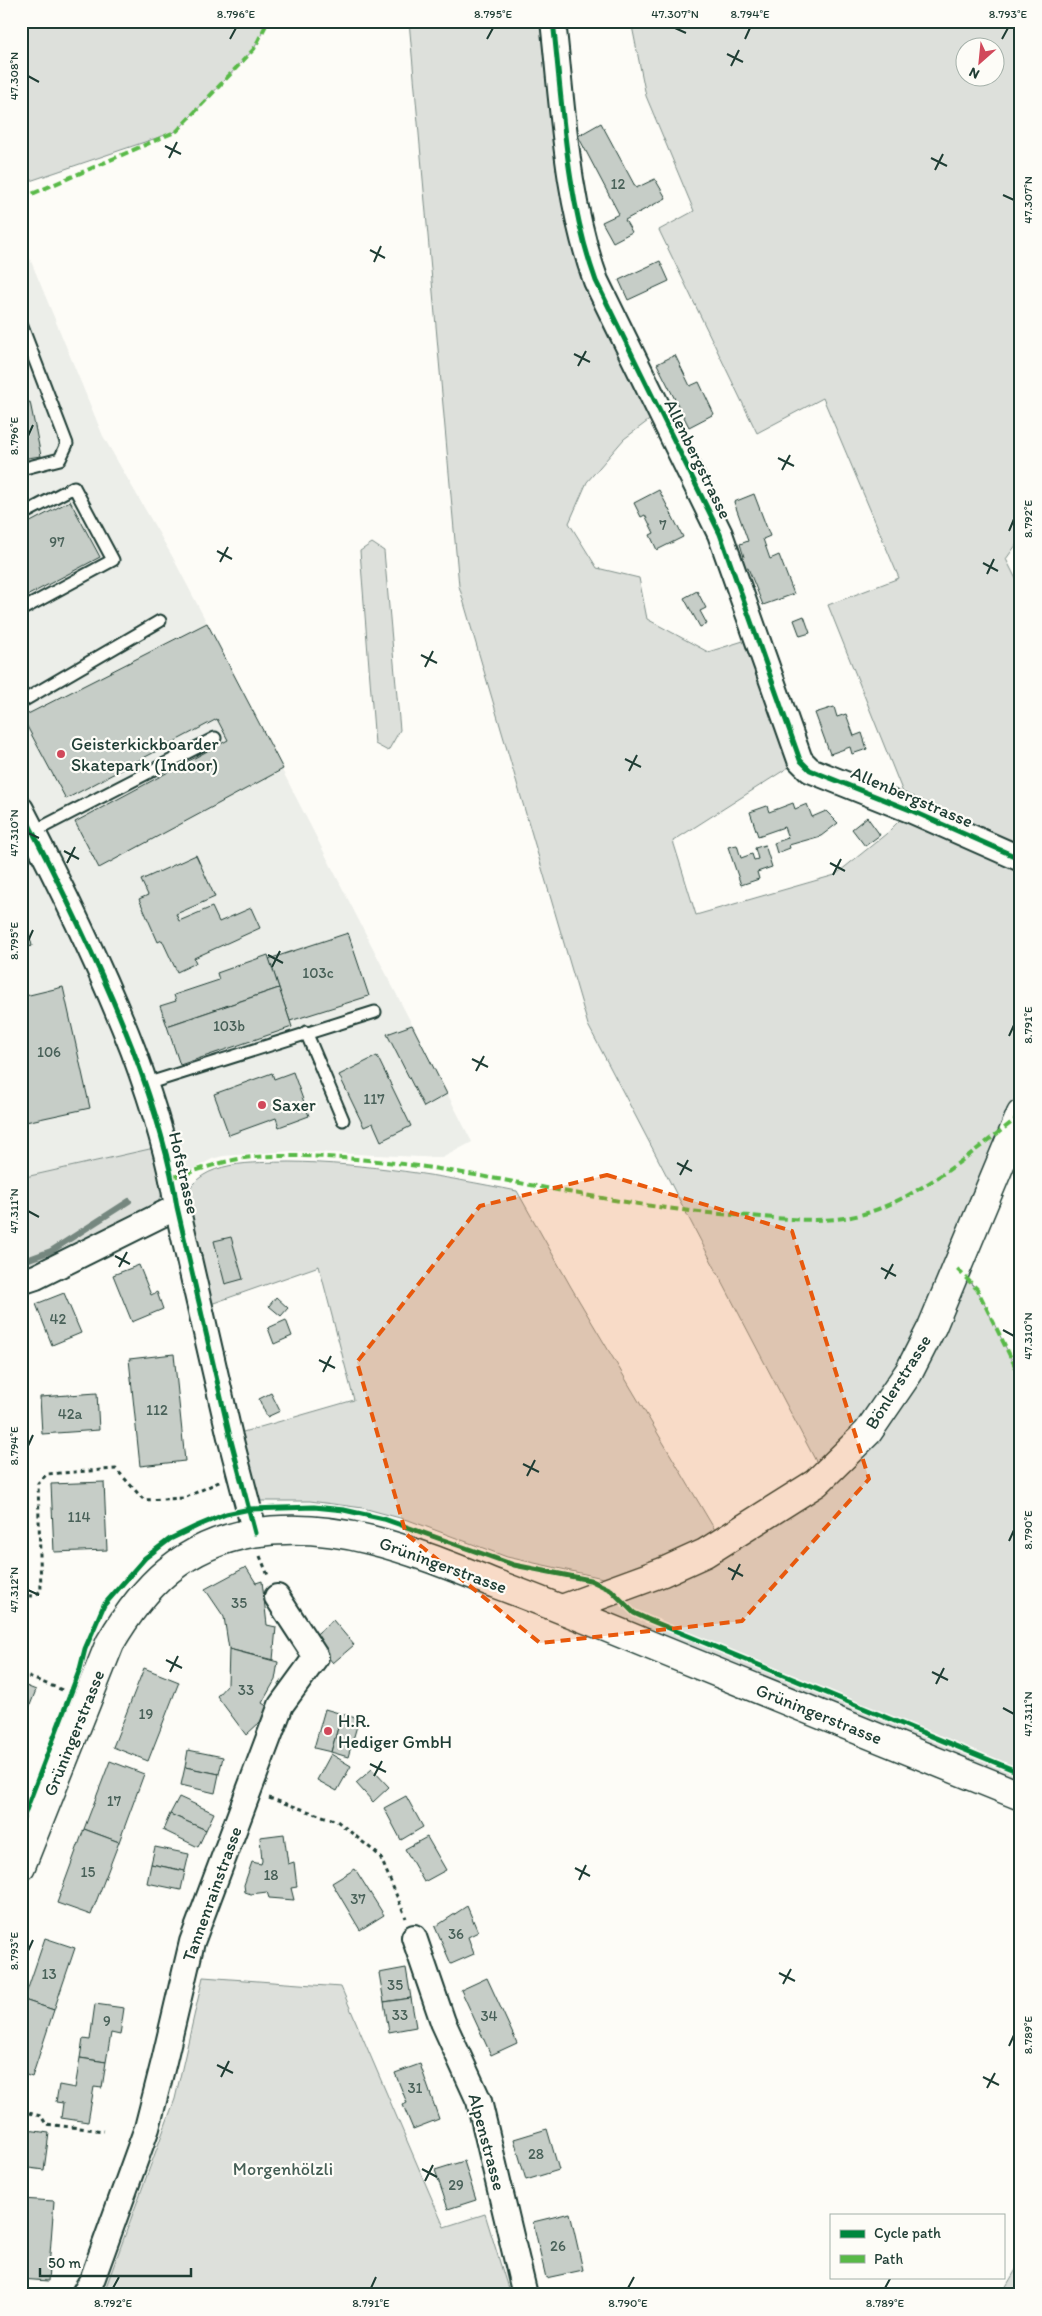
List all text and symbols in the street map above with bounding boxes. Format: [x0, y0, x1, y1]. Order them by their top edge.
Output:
text: 8.796°E [217, 7, 256, 21]
text: 8.795°E [474, 7, 512, 21]
text: 47.307°N [651, 7, 699, 21]
text: 8.794°E [730, 7, 770, 21]
text: 8.793°E [989, 7, 1028, 21]
north arrow [954, 38, 1004, 88]
text: 47.308°N [7, 52, 21, 100]
text: N [966, 63, 982, 83]
house number: 12 [611, 175, 626, 193]
text: 47.307°N [1021, 176, 1035, 224]
street label: Allenbergstrasse [660, 396, 736, 522]
text: 8.796°E [7, 416, 21, 455]
text: 8.792°E [1021, 500, 1035, 538]
house number: 7 [659, 516, 667, 534]
house number: 97 [49, 533, 65, 551]
place label: Geisterkickboarder Skatepark (Indoor) [71, 733, 220, 776]
marker: Geisterkickboarder Skatepark (Indoor) [55, 748, 67, 760]
street label: Allenbergstrasse [848, 761, 976, 833]
text: 47.310°N [7, 809, 21, 857]
text: 8.795°E [7, 922, 21, 960]
house number: 103c [302, 964, 334, 982]
text: 8.791°E [1021, 1006, 1035, 1044]
house number: 103b [213, 1017, 245, 1035]
house number: 106 [37, 1043, 61, 1061]
house number: 117 [363, 1090, 385, 1108]
place label: Saxer [272, 1094, 316, 1116]
marker: Saxer [256, 1099, 268, 1111]
street label: Hofstrasse [164, 1130, 204, 1216]
text: 47.311°N [7, 1188, 21, 1234]
house number: 42 [50, 1310, 67, 1328]
text: 47.310°N [1021, 1312, 1035, 1360]
street label: Bönlerstrasse [860, 1331, 936, 1433]
house number: 112 [146, 1401, 168, 1419]
house number: 42a [58, 1405, 83, 1423]
text: 8.794°E [7, 1426, 21, 1466]
house number: 114 [68, 1508, 90, 1526]
text: 8.790°E [1021, 1510, 1035, 1550]
street label: Grüningerstrasse [376, 1532, 510, 1598]
text: 47.312°N [7, 1567, 21, 1613]
house number: 35 [231, 1594, 247, 1612]
street label: Grüningerstrasse [39, 1667, 109, 1799]
street label: Grüningerstrasse [753, 1679, 885, 1749]
house number: 33 [238, 1681, 254, 1699]
text: 47.311°N [1021, 1691, 1035, 1737]
house number: 19 [139, 1705, 154, 1723]
place label: H.R. Hediger GmbH [338, 1710, 452, 1753]
marker: H.R. Hediger GmbH [322, 1725, 334, 1737]
house number: 17 [107, 1792, 122, 1810]
street label: Tannenrainstrasse [177, 1823, 247, 1965]
house number: 15 [81, 1863, 96, 1881]
house number: 18 [263, 1866, 279, 1884]
house number: 37 [350, 1890, 366, 1908]
house number: 36 [448, 1925, 464, 1943]
text: 8.793°E [7, 1931, 21, 1970]
house number: 13 [41, 1965, 57, 1983]
house number: 35 [387, 1976, 403, 1994]
house number: 33 [392, 2006, 408, 2024]
house number: 34 [480, 2007, 498, 2025]
house number: 9 [103, 2012, 111, 2030]
text: 8.789°E [1021, 2015, 1035, 2054]
house number: 31 [407, 2079, 423, 2097]
street label: Alpenstrasse [463, 2091, 511, 2193]
house number: 28 [528, 2145, 544, 2163]
park label: Morgenhölzli [233, 2158, 333, 2180]
house number: 29 [448, 2176, 464, 2194]
legend [830, 2214, 1004, 2278]
text: Cycle path [874, 2224, 941, 2242]
house number: 26 [550, 2237, 566, 2255]
scale bar [40, 2246, 191, 2278]
text: Path [874, 2250, 903, 2268]
text: 50 m [48, 2254, 81, 2272]
text: 8.792°E [94, 2296, 132, 2310]
text: 8.791°E [352, 2296, 390, 2310]
text: 8.790°E [608, 2296, 648, 2310]
text: 8.789°E [866, 2296, 905, 2310]

